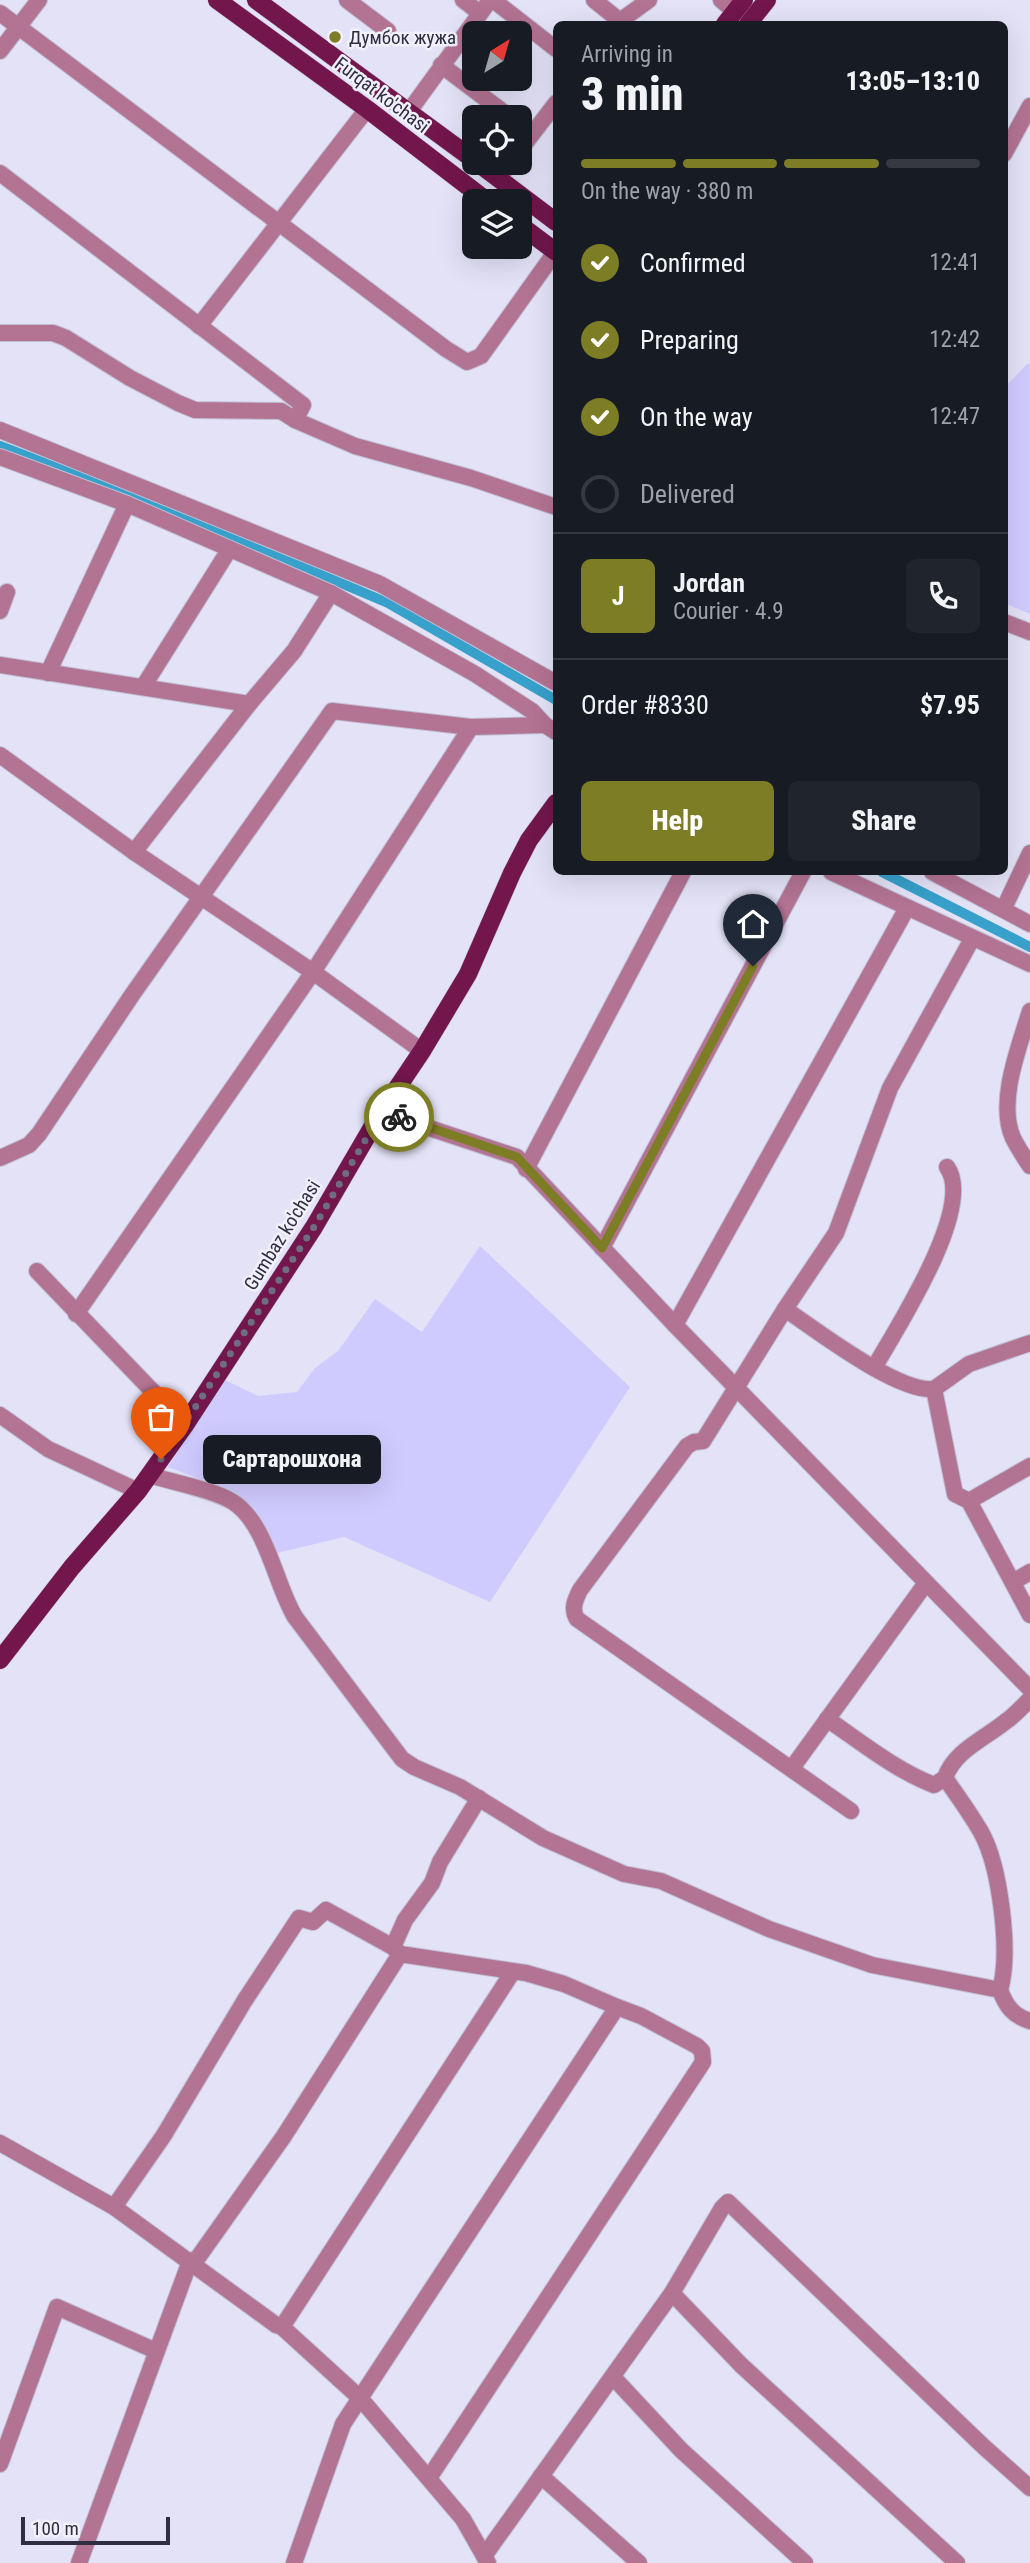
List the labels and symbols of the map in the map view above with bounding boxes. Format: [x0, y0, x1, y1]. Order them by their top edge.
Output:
north arrow [462, 21, 532, 91]
place label: Думбок жужа [349, 26, 456, 49]
marker: Думбок жужа [327, 29, 343, 45]
street label: Furqat ko'chasi [330, 52, 434, 138]
pin [723, 894, 783, 966]
courier [364, 1082, 434, 1152]
street label: Gumbaz ko'chasi [239, 1176, 325, 1294]
pin [131, 1387, 191, 1459]
callout: Сартарошхона [203, 1434, 382, 1484]
scale bar [21, 2514, 170, 2546]

